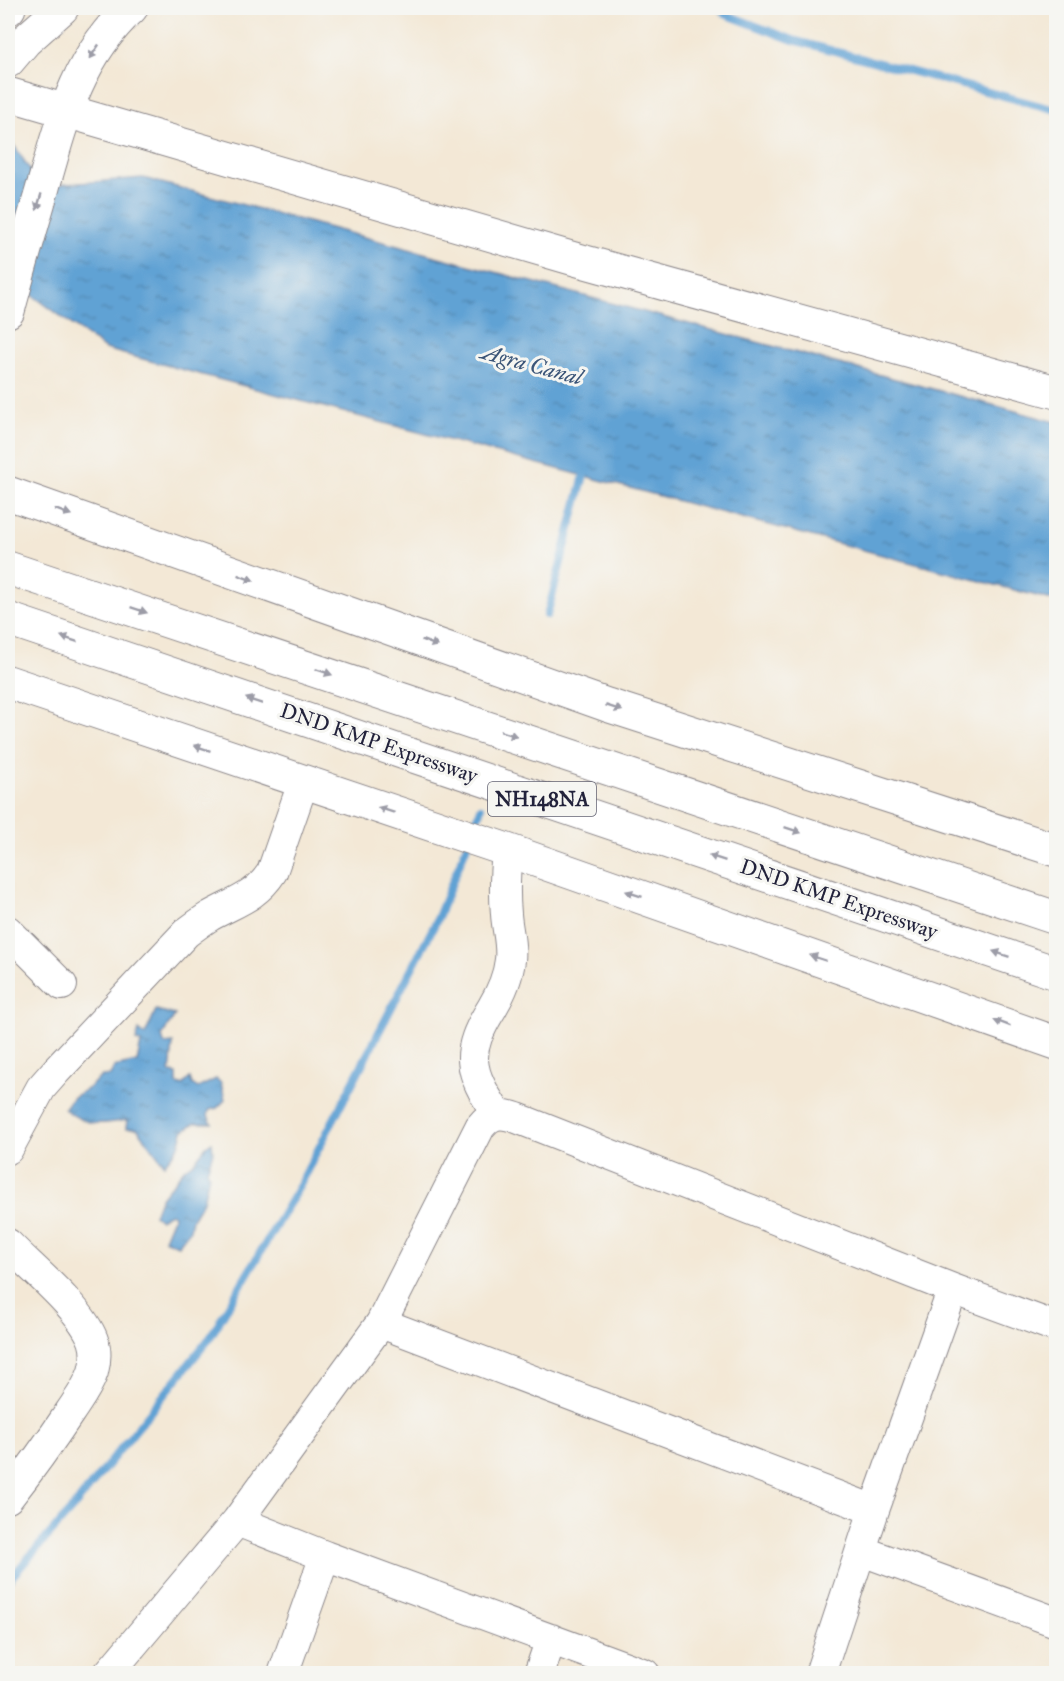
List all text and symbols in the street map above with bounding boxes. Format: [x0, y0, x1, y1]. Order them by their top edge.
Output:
one-way arrow [88, 43, 100, 59]
one-way arrow [34, 193, 43, 211]
water label: Agra Canal [476, 338, 587, 391]
one-way arrow [54, 508, 72, 518]
one-way arrow [238, 573, 256, 583]
one-way arrow [130, 606, 148, 616]
one-way arrow [60, 633, 78, 643]
one-way arrow [421, 638, 439, 648]
one-way arrow [315, 668, 333, 678]
one-way arrow [245, 696, 263, 705]
street label: DND KMP Expressway [277, 697, 482, 789]
one-way arrow [605, 703, 623, 713]
one-way arrow [500, 730, 518, 740]
one-way arrow [192, 742, 210, 752]
road number: NH148NA [488, 782, 596, 816]
one-way arrow [377, 805, 395, 814]
one-way arrow [785, 825, 803, 835]
one-way arrow [708, 853, 726, 862]
street label: DND KMP Expressway [737, 853, 942, 945]
one-way arrow [625, 888, 643, 898]
one-way arrow [992, 949, 1010, 959]
one-way arrow [809, 953, 827, 962]
one-way arrow [992, 1018, 1010, 1028]

